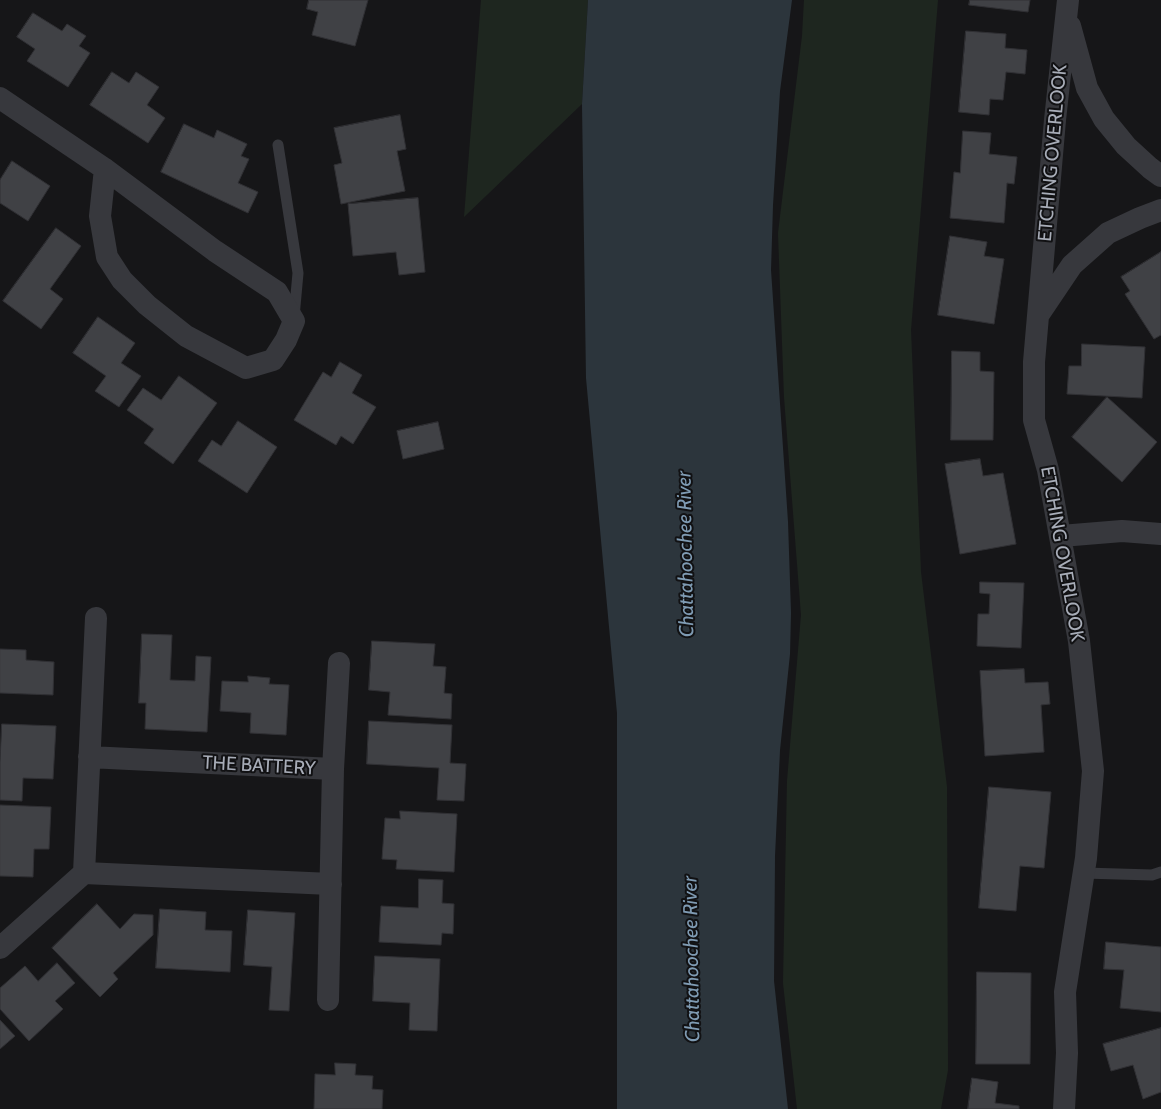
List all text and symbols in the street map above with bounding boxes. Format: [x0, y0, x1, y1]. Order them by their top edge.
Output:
street label: ETCHING OVERLOOK [1034, 64, 1072, 242]
street label: ETCHING OVERLOOK [1035, 465, 1089, 643]
water label: Chattahoochee River [673, 471, 699, 637]
street label: THE BATTERY [202, 752, 316, 780]
water label: Chattahoochee River [679, 876, 705, 1042]

